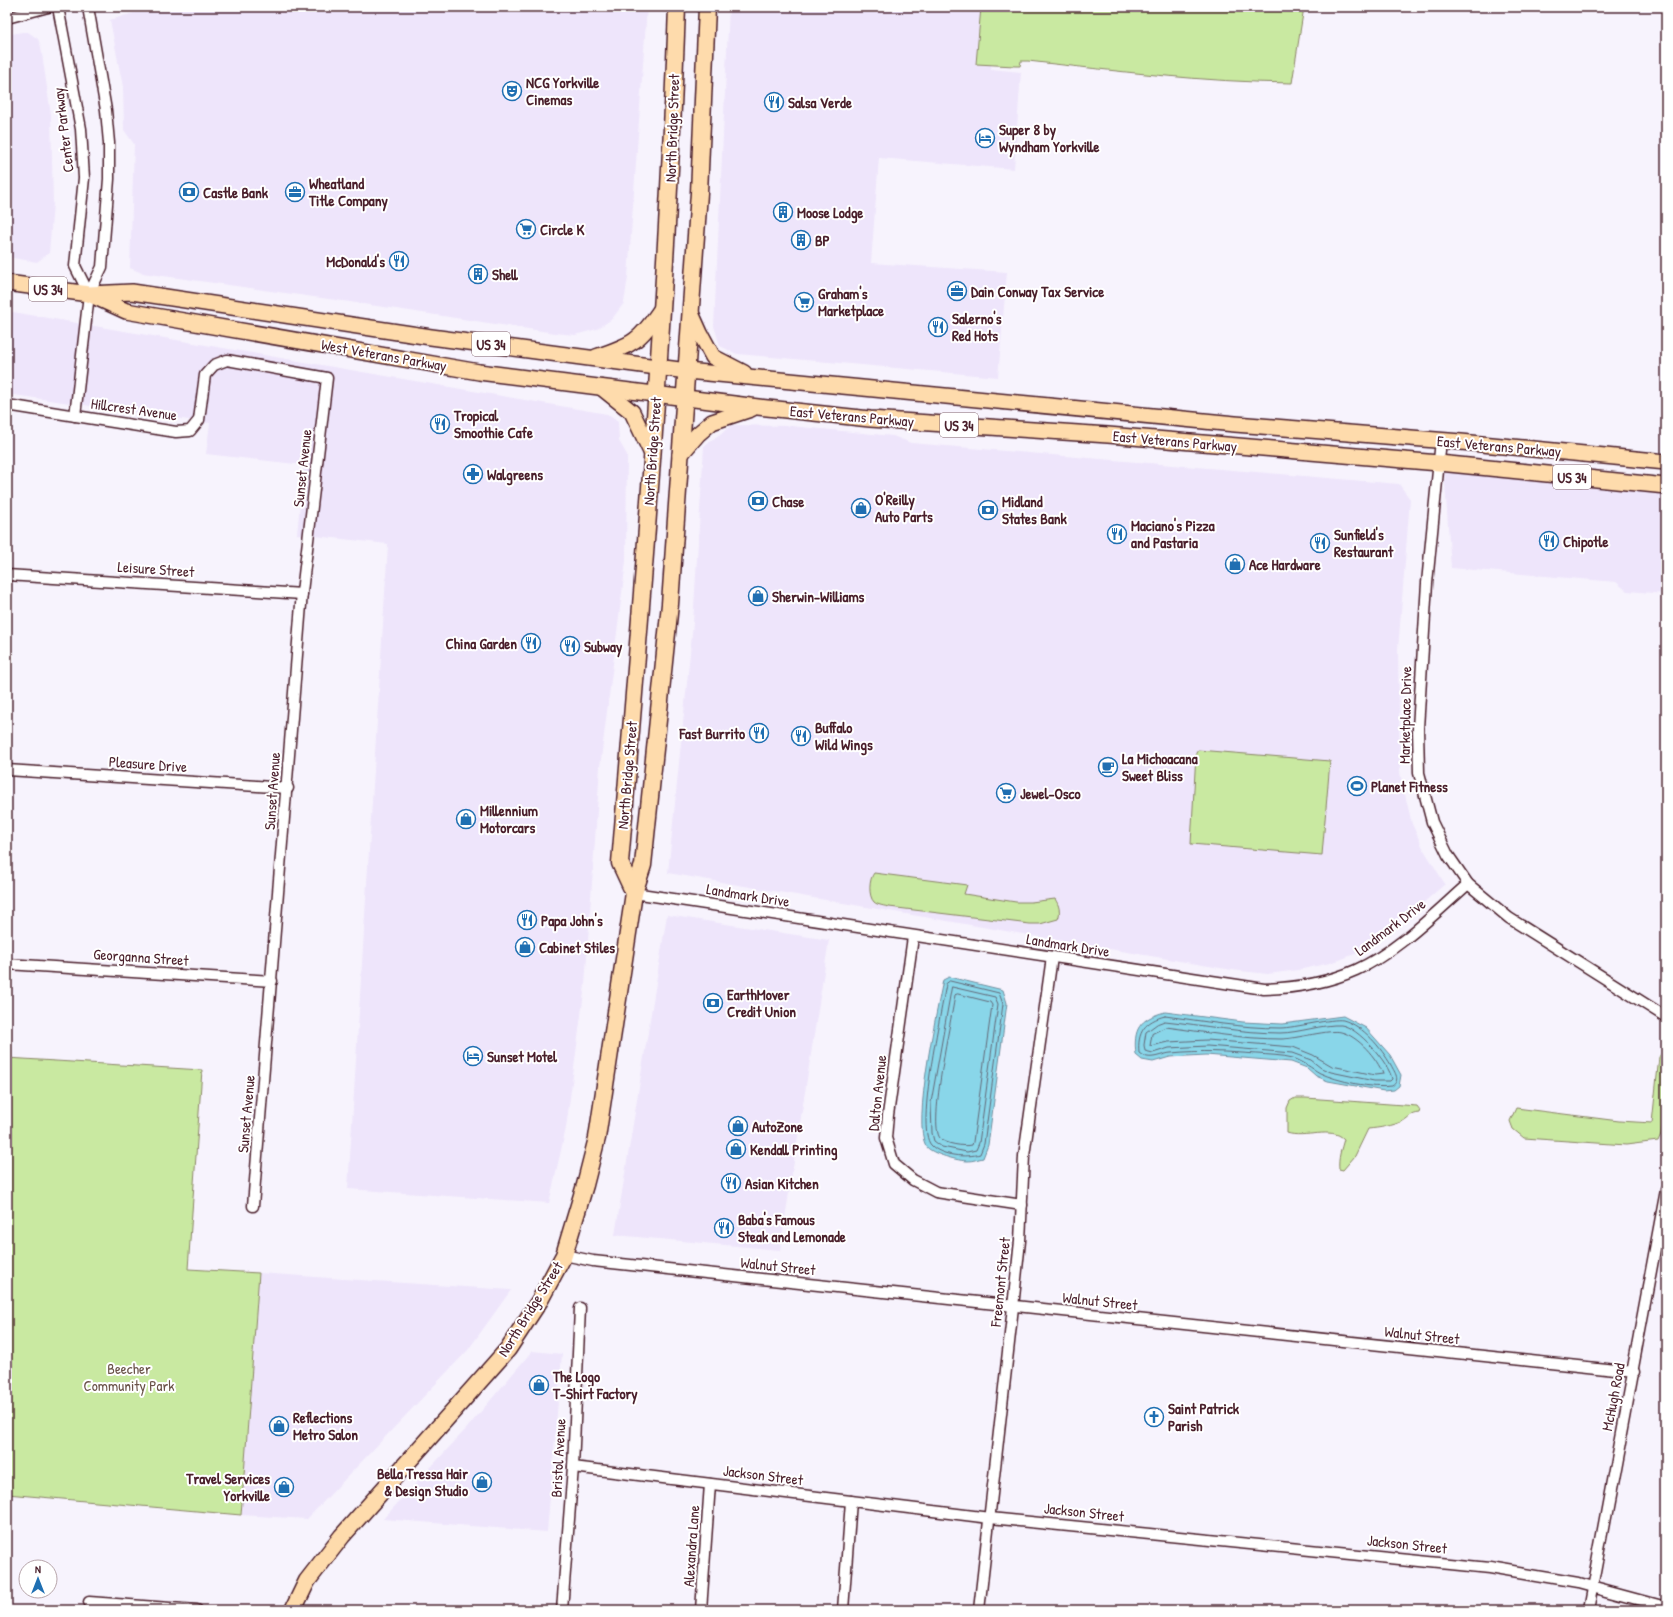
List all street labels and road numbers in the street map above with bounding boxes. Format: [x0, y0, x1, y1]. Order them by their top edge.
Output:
street label: North Bridge Street [660, 73, 684, 182]
street label: Center Parkway [47, 86, 79, 174]
road number: US 34 [29, 277, 67, 301]
road number: US 34 [472, 332, 510, 356]
street label: West Veterans Parkway [320, 334, 448, 376]
street label: Hillcrest Avenue [90, 393, 178, 425]
street label: North Bridge Street [638, 395, 666, 506]
street label: East Veterans Parkway [789, 400, 915, 432]
road number: US 34 [940, 413, 978, 437]
street label: East Veterans Parkway [1112, 425, 1238, 457]
street label: Sunset Avenue [287, 428, 317, 508]
street label: East Veterans Parkway [1436, 430, 1562, 462]
road number: US 34 [1553, 465, 1591, 489]
street label: Leisure Street [117, 556, 196, 582]
street label: Marketplace Drive [1394, 666, 1416, 764]
street label: North Bridge Street [612, 719, 642, 830]
street label: Pleasure Drive [108, 751, 188, 777]
street label: Sunset Avenue [259, 751, 285, 831]
street label: Landmark Drive [705, 878, 791, 912]
street label: Landmark Drive [1350, 893, 1430, 961]
street label: Landmark Drive [1025, 928, 1111, 962]
street label: Georganna Street [93, 943, 190, 971]
street label: Dalton Avenue [863, 1054, 891, 1132]
street label: Sunset Avenue [232, 1074, 260, 1154]
street label: Freemont Street [985, 1235, 1015, 1329]
street label: Walnut Street [739, 1252, 817, 1280]
street label: North Bridge Street [492, 1257, 568, 1360]
street label: Walnut Street [1061, 1287, 1139, 1315]
street label: Walnut Street [1383, 1321, 1461, 1349]
street label: McHugh Road [1596, 1361, 1630, 1433]
street label: Bristol Avenue [545, 1418, 571, 1498]
street label: Jackson Street [722, 1460, 805, 1490]
street label: Jackson Street [1043, 1497, 1126, 1527]
street label: Alexandra Lane [678, 1504, 704, 1588]
street label: Jackson Street [1366, 1529, 1449, 1559]

